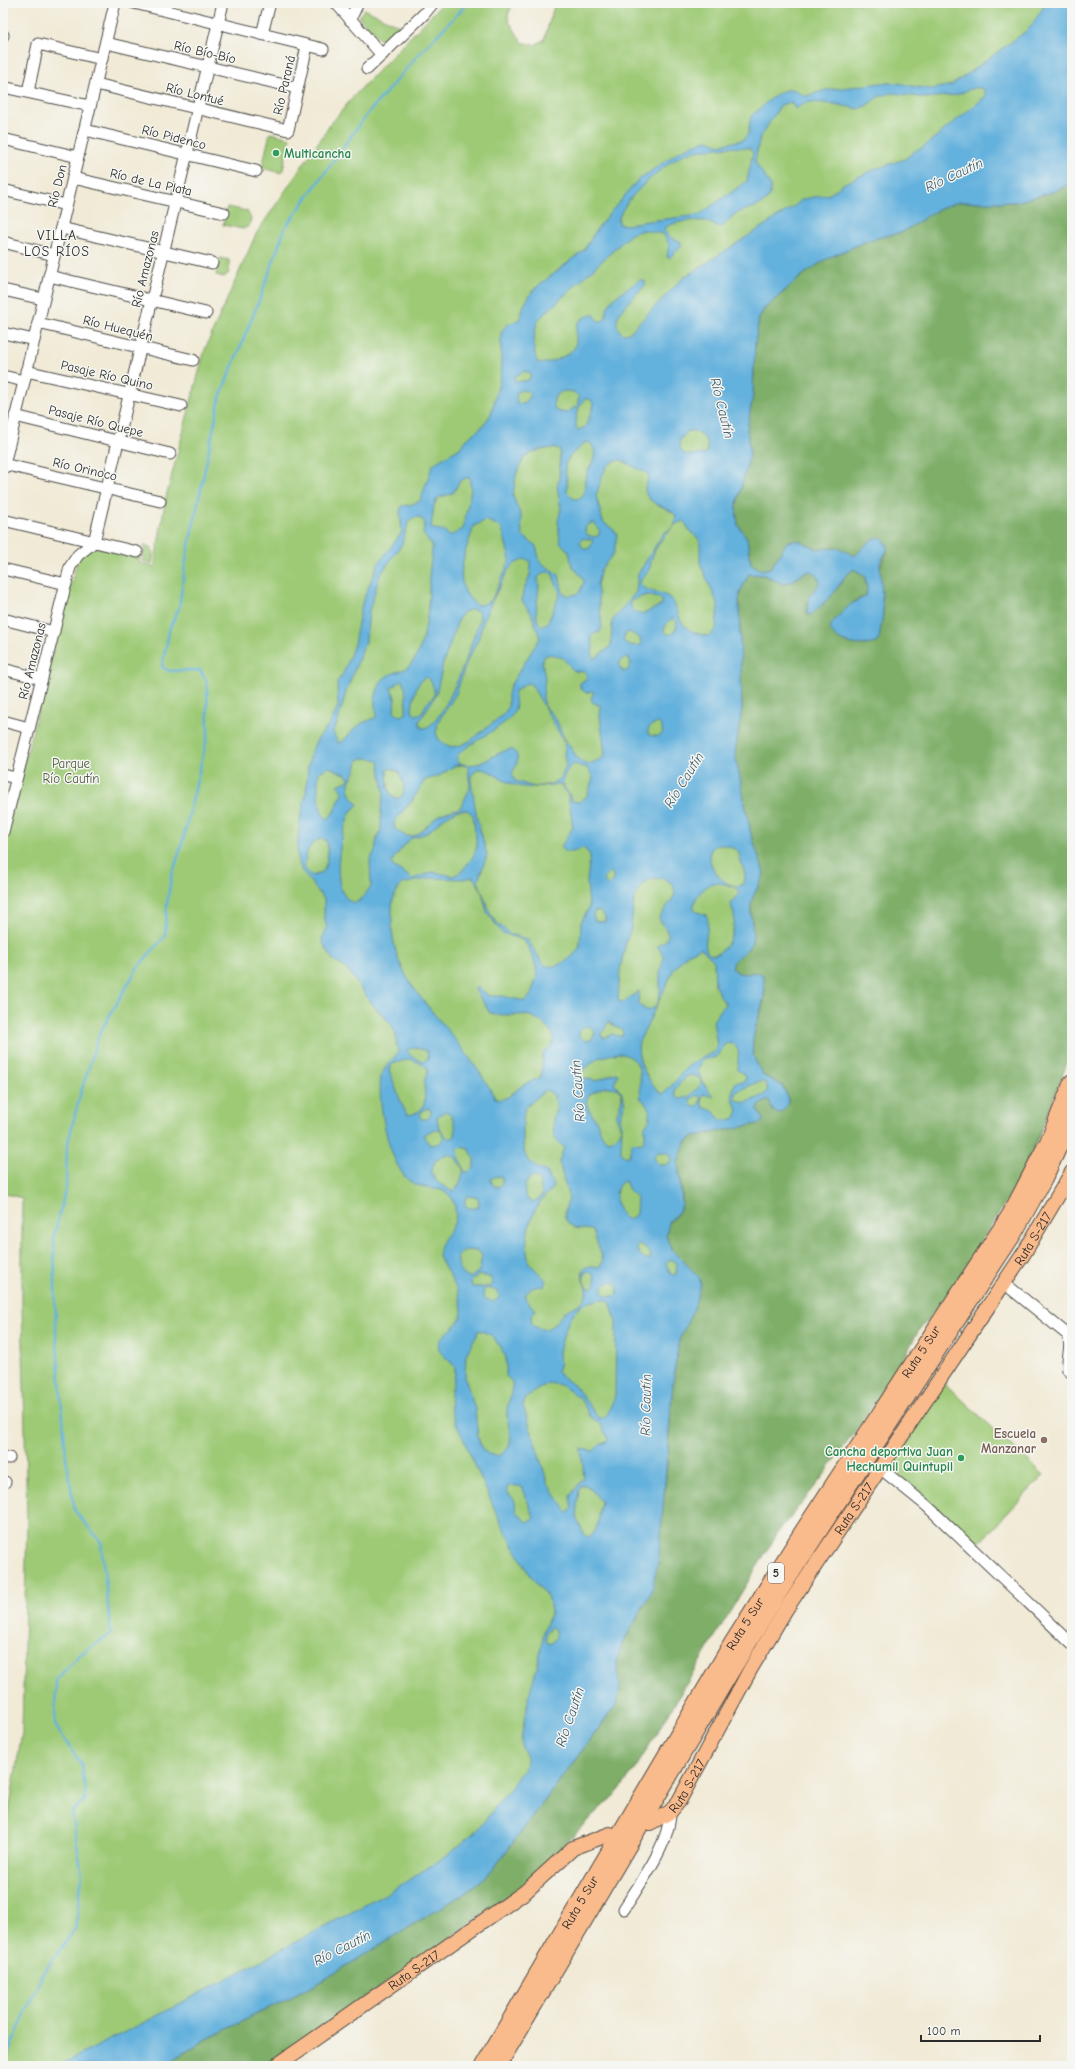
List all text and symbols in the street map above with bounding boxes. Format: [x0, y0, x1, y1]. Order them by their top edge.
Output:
street label: Río Bío-Bío [173, 38, 237, 66]
street label: Río Paraná [270, 54, 298, 116]
street label: Río Lontué [164, 80, 226, 109]
street label: Río Pidenco [140, 122, 208, 152]
place label: Multicancha [284, 146, 351, 161]
marker: Multicancha [271, 148, 281, 158]
water label: Río Cautín [922, 154, 986, 196]
street label: Río Don [44, 163, 70, 209]
street label: Río de La Plata [108, 165, 194, 199]
district label: VILLA LOS RÍOS [24, 227, 90, 260]
street label: Río Amazonas [128, 229, 162, 309]
street label: Río Huequén [81, 312, 155, 344]
street label: Pasaje Río Quino [59, 357, 155, 393]
water label: Río Cautín [706, 376, 738, 440]
street label: Pasaje Río Quepe [47, 402, 145, 440]
street label: Río Orinoco [51, 454, 119, 484]
street label: Río Amazonas [15, 621, 49, 701]
water label: Río Cautín [660, 749, 708, 811]
park label: Parque Río Cautín [42, 756, 100, 786]
water label: Río Cautín [567, 1059, 589, 1123]
street label: Ruta S-217 [1011, 1209, 1054, 1268]
street label: Ruta 5 Sur [898, 1322, 944, 1380]
water label: Río Cautín [637, 1374, 655, 1436]
place label: Escuela Manzanar [981, 1426, 1037, 1456]
marker: Escuela Manzanar [1039, 1435, 1049, 1445]
place label: Cancha deportiva Juan Hechumil Quintupil [825, 1444, 953, 1474]
marker: Cancha deportiva Juan Hechumil Quintupil [956, 1453, 966, 1463]
street label: Ruta S-217 [831, 1479, 876, 1537]
road number: 5 [768, 1563, 784, 1583]
street label: Ruta 5 Sur [722, 1594, 767, 1652]
water label: Río Cautín [552, 1685, 588, 1749]
street label: Ruta S-217 [665, 1756, 708, 1816]
street label: Ruta 5 Sur [558, 1872, 601, 1932]
water label: Río Cautín [310, 1926, 374, 1970]
street label: Ruta S-217 [385, 1947, 442, 1993]
scale bar [921, 2017, 1040, 2043]
text: 100 m [927, 2024, 960, 2038]

